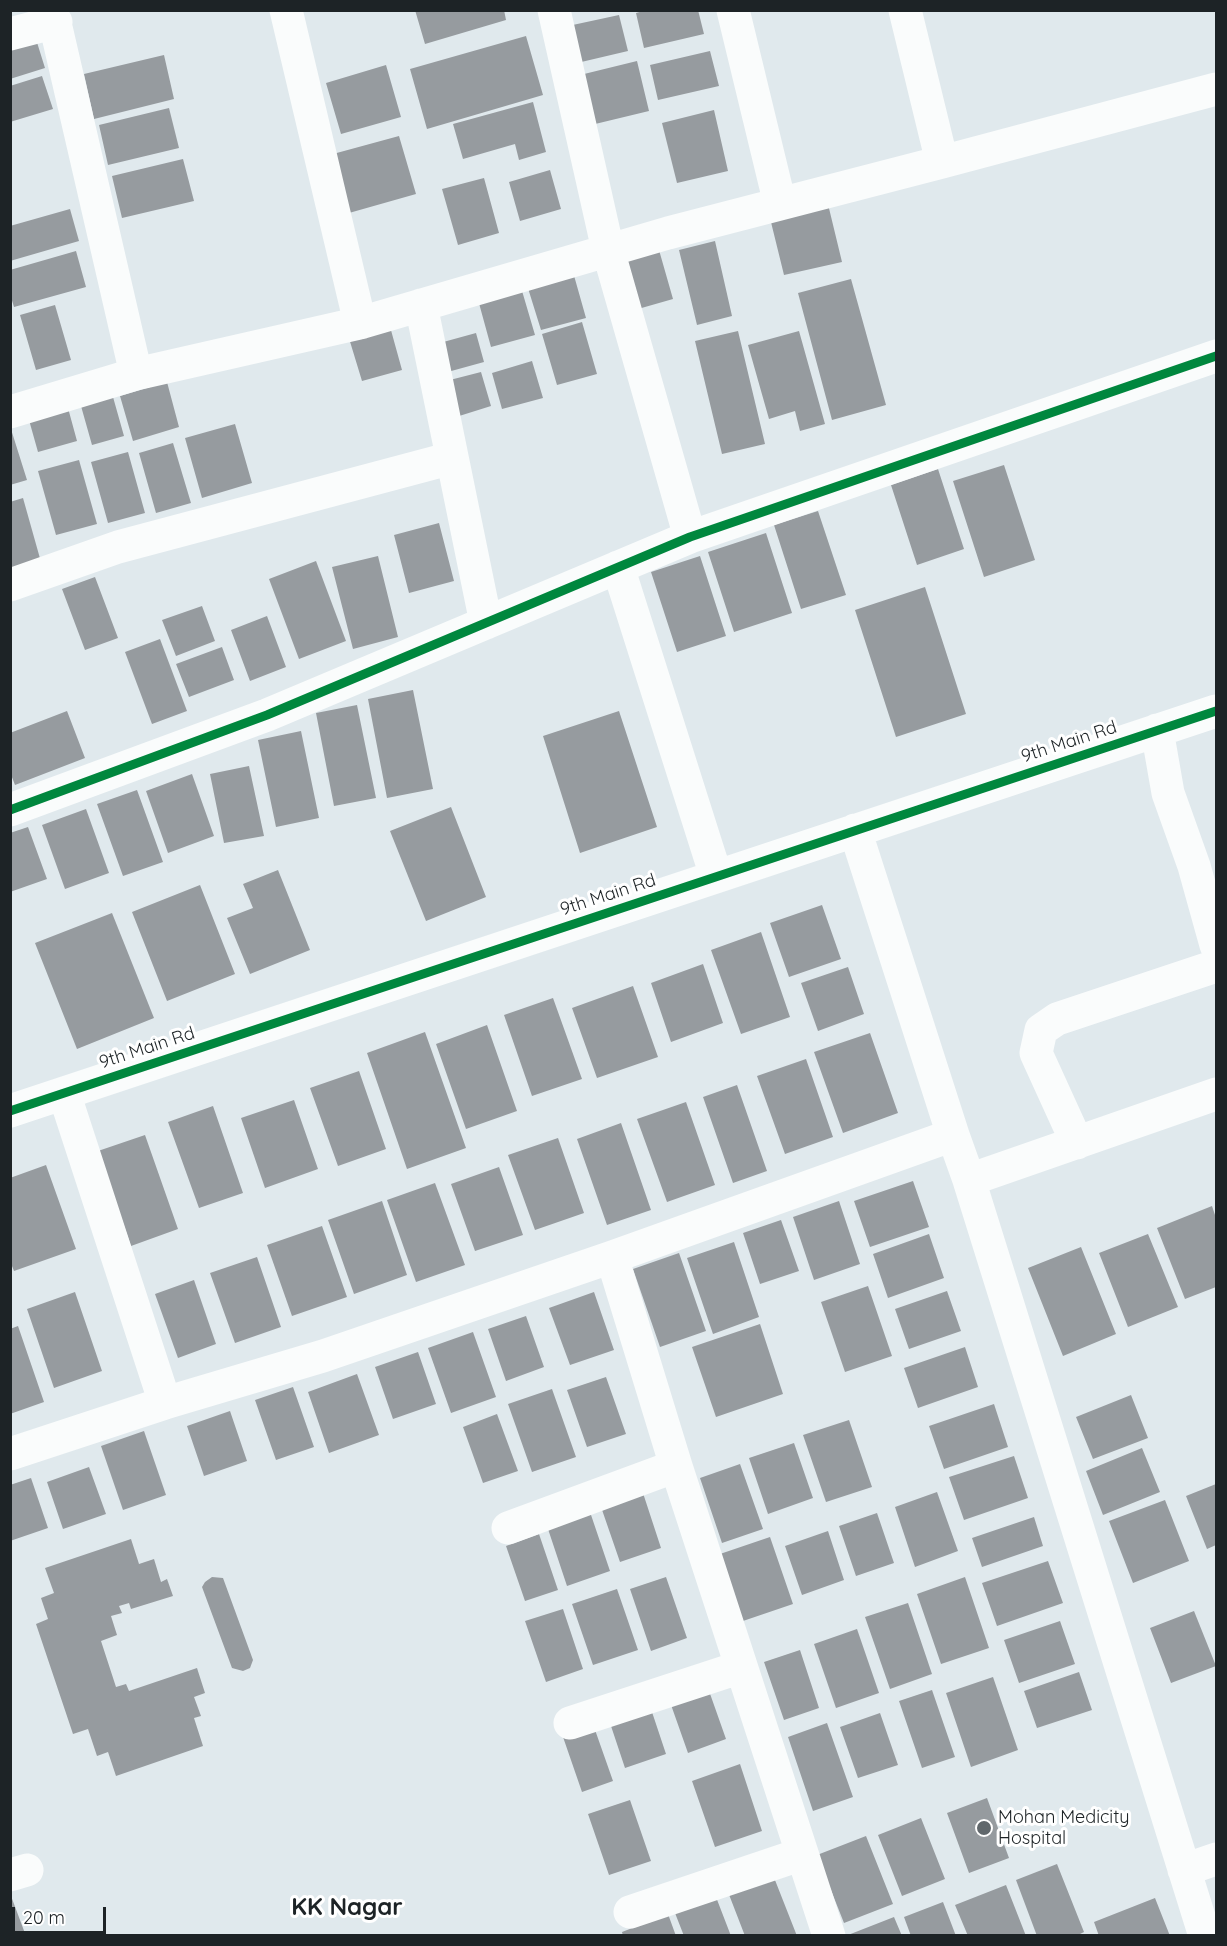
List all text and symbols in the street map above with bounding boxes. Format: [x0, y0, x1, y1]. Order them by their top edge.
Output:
street label: 9th Main Rd [1019, 716, 1119, 768]
street label: 9th Main Rd [558, 869, 658, 921]
street label: 9th Main Rd [97, 1022, 197, 1074]
place label: Mohan Medicity Hospital [998, 1807, 1130, 1850]
marker: Mohan Medicity Hospital [975, 1819, 993, 1837]
district label: KK Nagar [291, 1894, 403, 1922]
scale bar [15, 1895, 110, 1933]
text: 20 m [23, 1906, 65, 1929]

